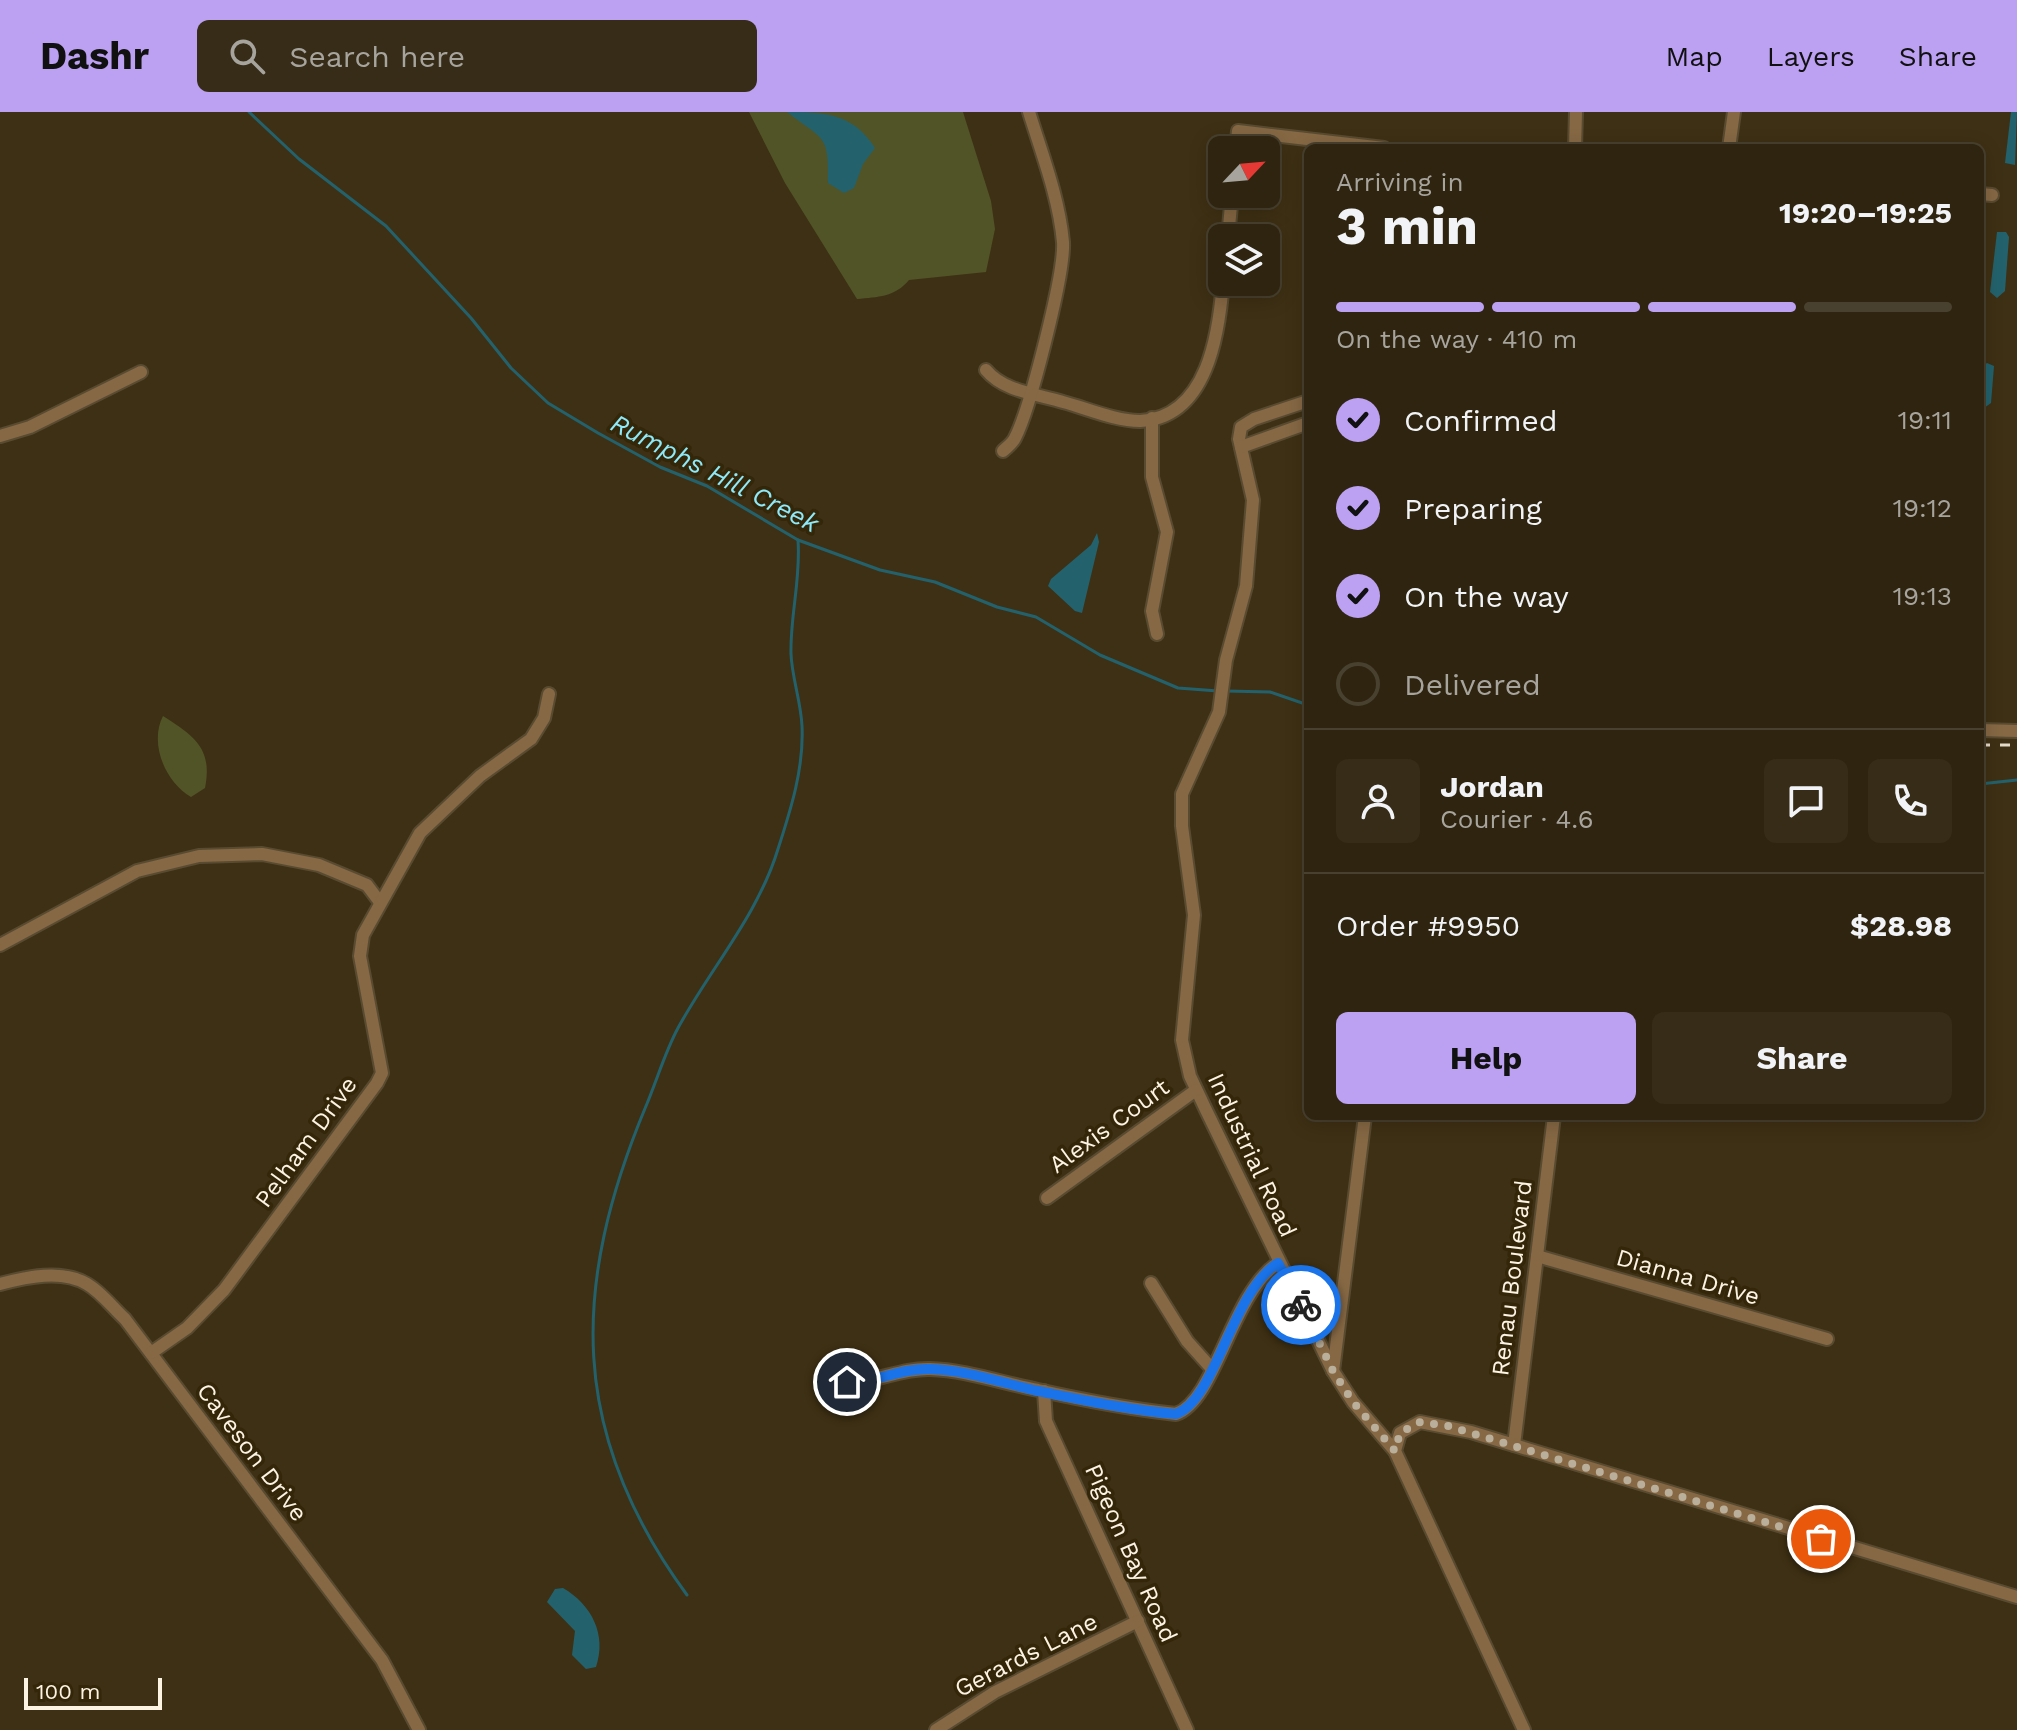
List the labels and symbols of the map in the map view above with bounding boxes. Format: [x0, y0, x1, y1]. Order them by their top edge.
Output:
north arrow [1208, 136, 1280, 208]
water label: Rumphs Hill Creek [606, 408, 825, 539]
street label: Industrial Road [1202, 1069, 1302, 1241]
street label: Pelham Drive [249, 1071, 363, 1213]
street label: Alexis Court [1044, 1073, 1174, 1179]
street label: Renau Boulevard [1486, 1179, 1538, 1377]
street label: Dianna Drive [1613, 1243, 1763, 1311]
courier [1261, 1265, 1341, 1345]
pin [813, 1348, 881, 1416]
street label: Caveson Drive [191, 1377, 313, 1527]
street label: Pigeon Bay Road [1079, 1460, 1183, 1646]
pin [1787, 1505, 1855, 1573]
street label: Gerards Lane [950, 1607, 1102, 1703]
scale bar [24, 1674, 162, 1710]

